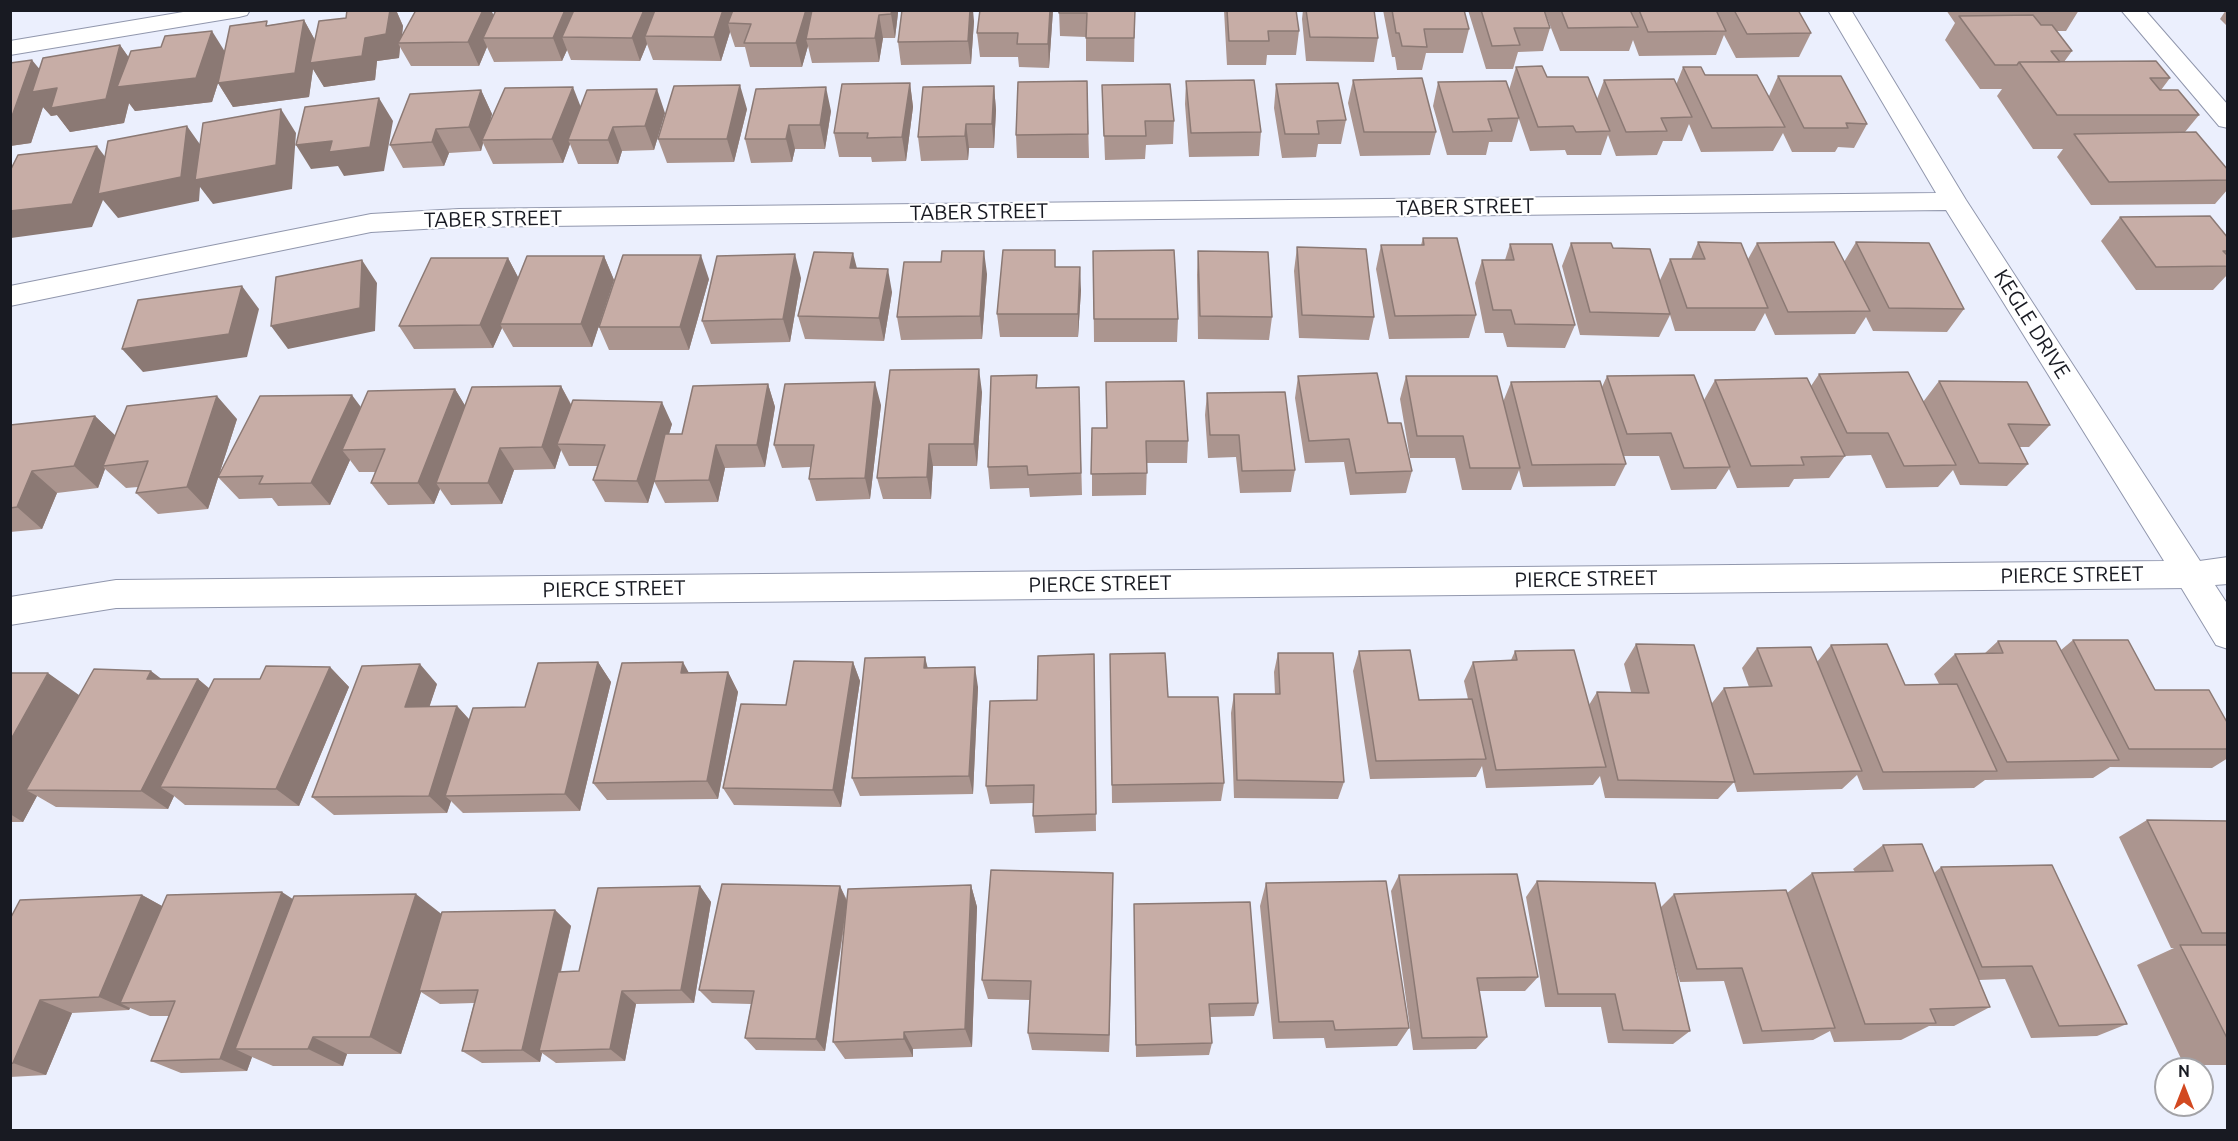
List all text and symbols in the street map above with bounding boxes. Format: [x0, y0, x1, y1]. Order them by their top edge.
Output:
street label: TABER STREET [1396, 193, 1534, 221]
street label: TABER STREET [910, 198, 1048, 226]
street label: TABER STREET [424, 205, 562, 233]
street label: KEGLE DRIVE [1988, 265, 2076, 383]
street label: PIERCE STREET [2000, 561, 2144, 589]
street label: PIERCE STREET [1514, 565, 1658, 593]
street label: PIERCE STREET [1028, 570, 1172, 598]
street label: PIERCE STREET [542, 575, 686, 603]
north arrow [2154, 1057, 2214, 1117]
text: N [2178, 1062, 2190, 1080]

